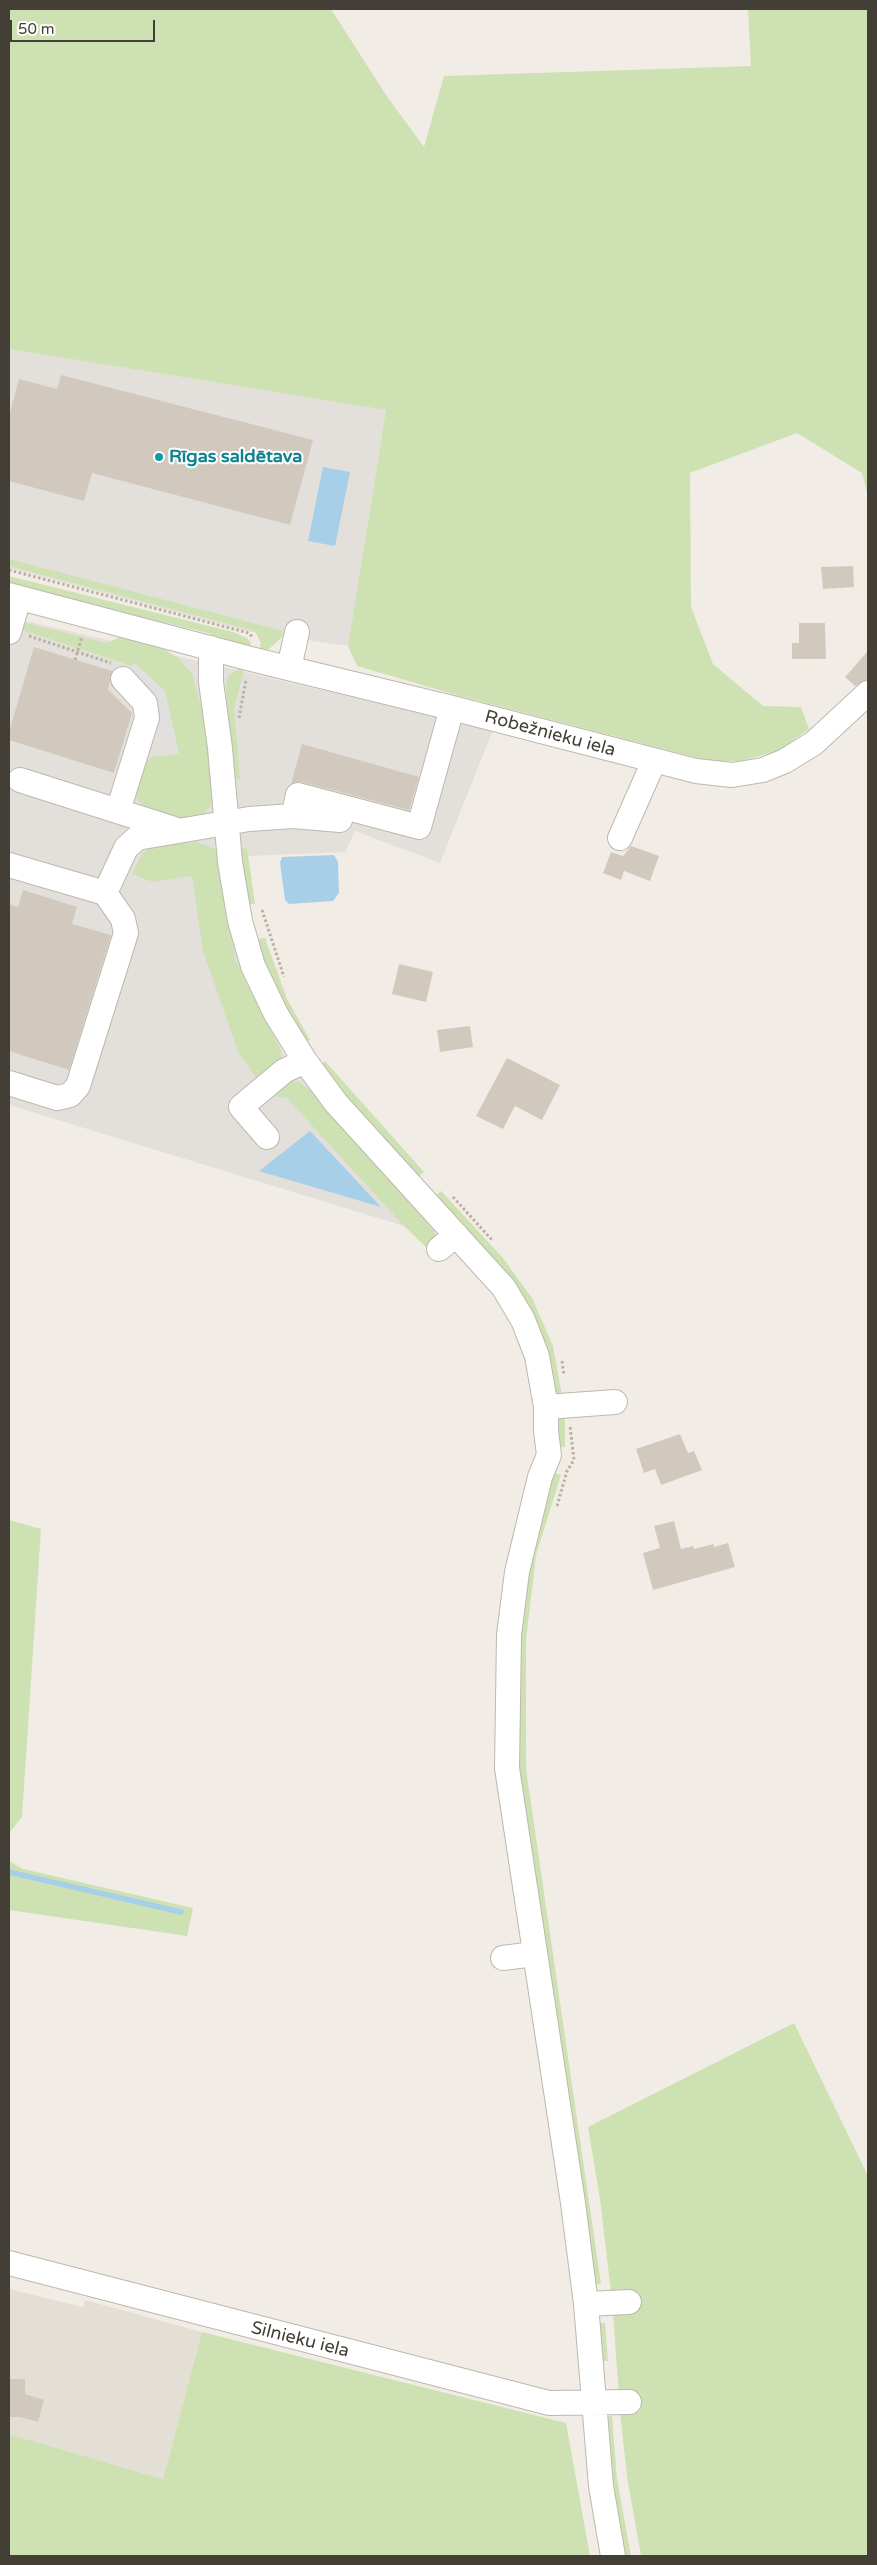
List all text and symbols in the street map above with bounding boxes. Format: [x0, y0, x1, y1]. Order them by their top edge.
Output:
scale bar [12, 10, 158, 42]
text: 50 m [18, 20, 55, 38]
place label: Rīgas saldētava [169, 446, 302, 468]
marker: Rīgas saldētava [153, 451, 165, 463]
street label: Robežnieku iela [482, 706, 618, 762]
street label: Silnieku iela [249, 2317, 351, 2363]

